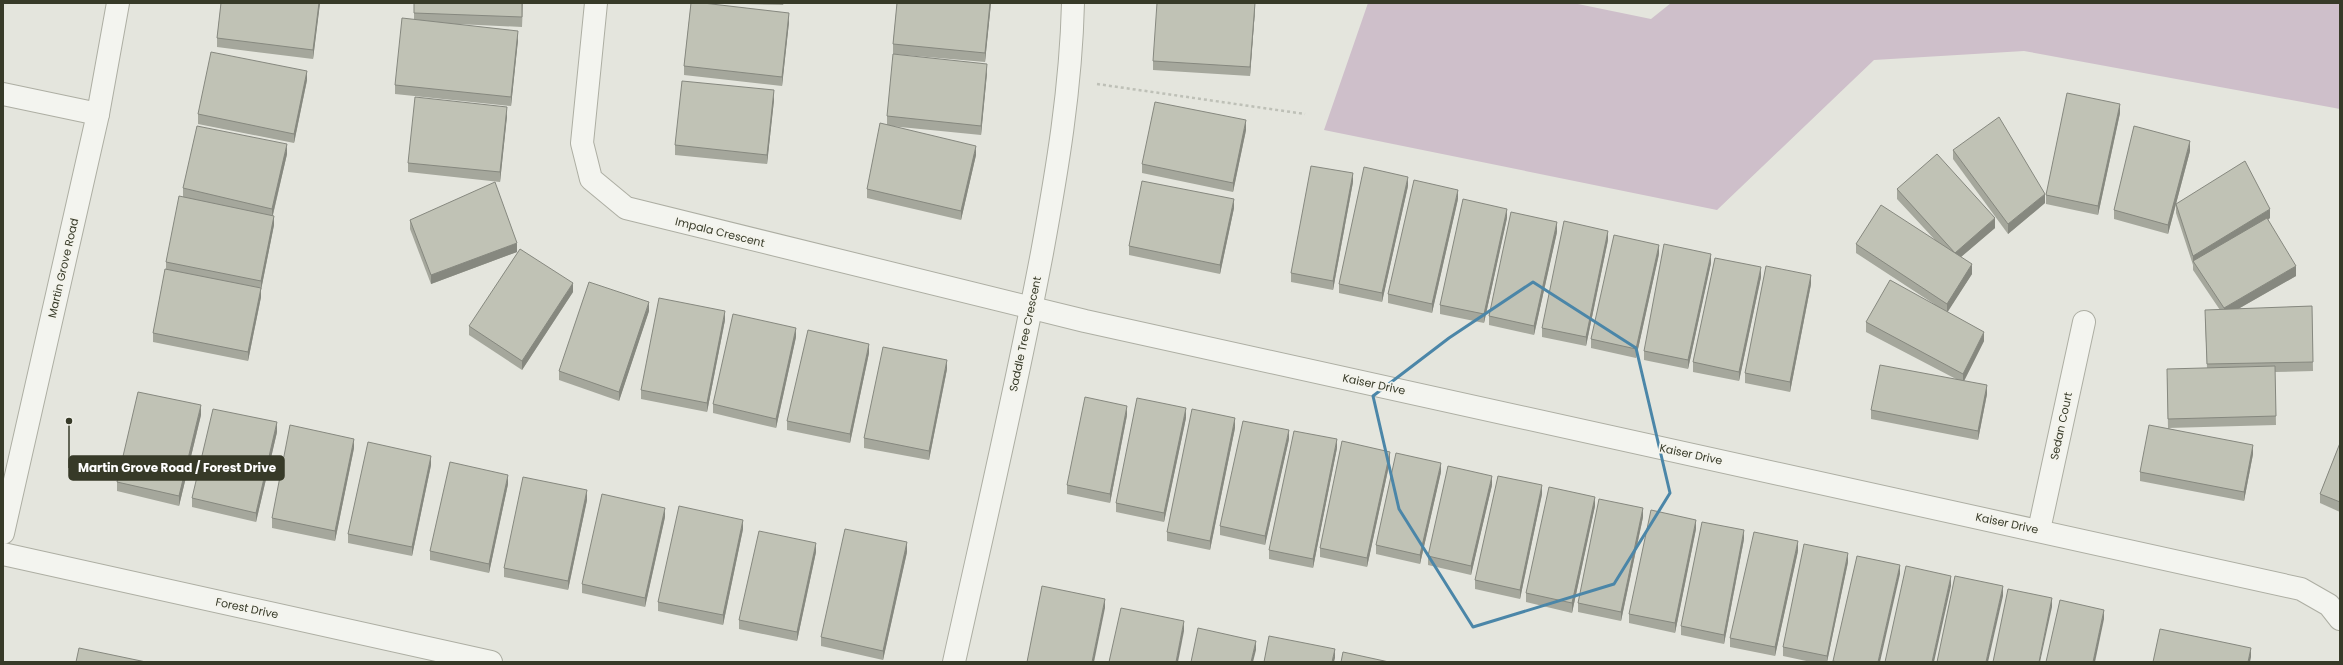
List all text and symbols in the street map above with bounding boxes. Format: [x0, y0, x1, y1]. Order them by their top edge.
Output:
street label: Impala Crescent [674, 213, 766, 251]
street label: Martin Grove Road [44, 217, 82, 319]
street label: Saddle Tree Crescent [1005, 275, 1045, 393]
street label: Kaiser Drive [1341, 370, 1407, 399]
street label: Sedan Court [2046, 391, 2076, 461]
street label: Kaiser Drive [1658, 440, 1724, 469]
callout: Martin Grove Road / Forest Drive [69, 456, 284, 480]
text: Martin Grove Road / Forest Drive [78, 459, 277, 476]
street label: Kaiser Drive [1974, 509, 2040, 538]
street label: Forest Drive [214, 594, 280, 622]

